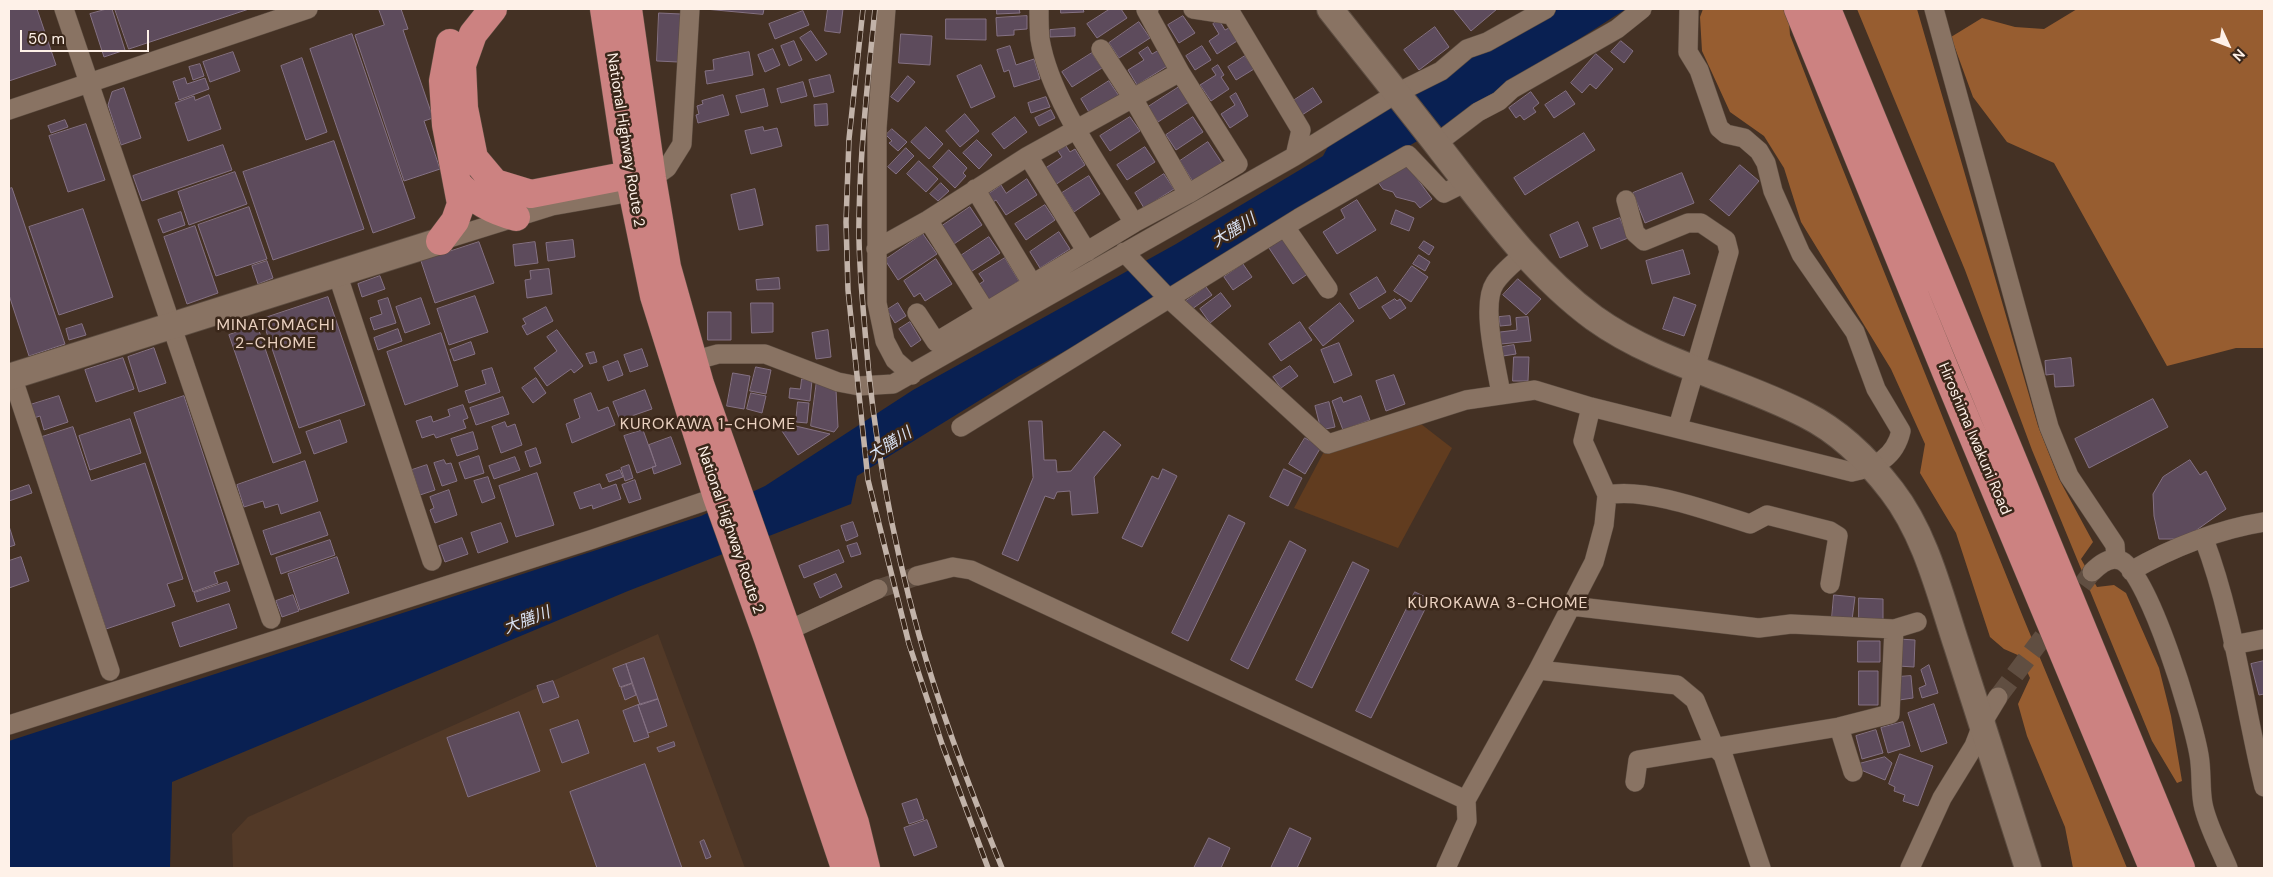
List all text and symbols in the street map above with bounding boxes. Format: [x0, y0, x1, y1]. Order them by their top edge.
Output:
scale bar [22, 20, 151, 52]
north arrow [2203, 20, 2253, 70]
text: 50 m [28, 29, 65, 49]
text: N [2229, 45, 2249, 65]
street label: National Highway Route 2 [602, 52, 648, 228]
water label: 大膳川 [1209, 210, 1259, 252]
district label: MINATOMACHI 2-CHOME [215, 316, 337, 354]
street label: Hiroshima Iwakuni Road [1934, 360, 2014, 518]
district label: KUROKAWA 1-CHOME [618, 415, 798, 435]
water label: 大膳川 [865, 424, 915, 466]
street label: National Highway Route 2 [693, 444, 767, 616]
district label: KUROKAWA 3-CHOME [1405, 594, 1591, 614]
water label: 大膳川 [501, 603, 553, 639]

